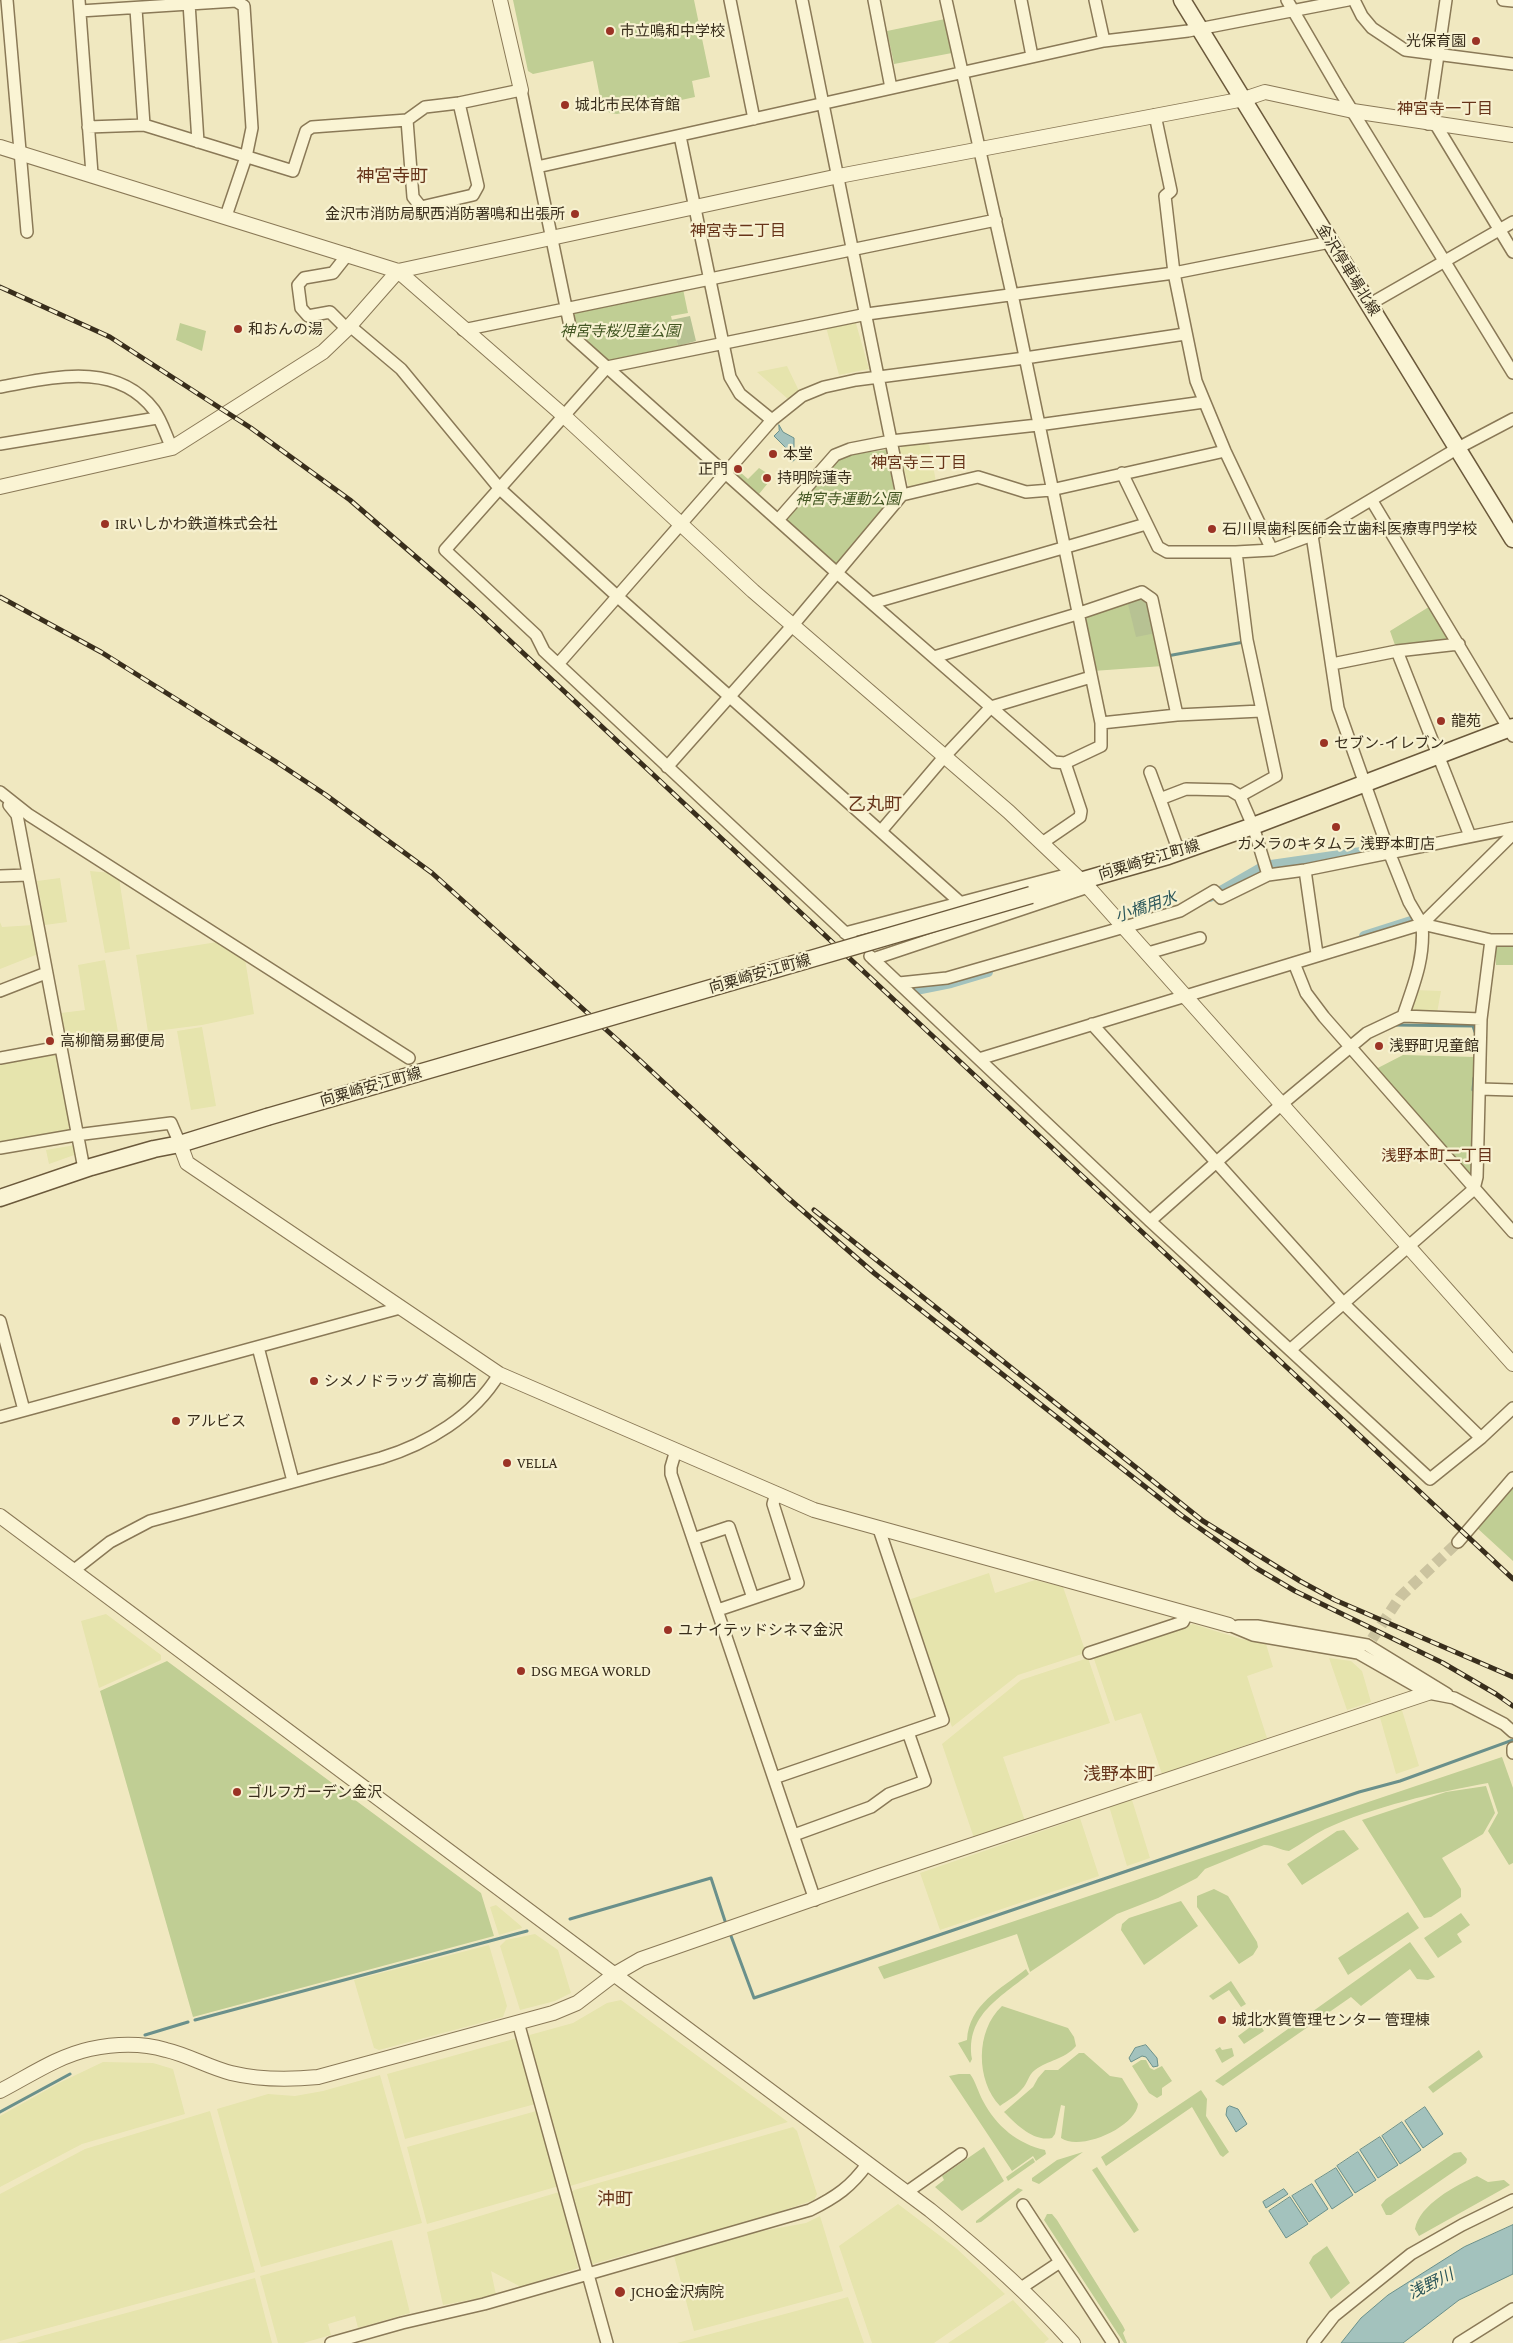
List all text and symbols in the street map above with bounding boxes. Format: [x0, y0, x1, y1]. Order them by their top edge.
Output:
place label: 市立鳴和中学校 [620, 22, 725, 40]
marker: 市立鳴和中学校 [604, 25, 616, 37]
place label: 光保育園 [1406, 32, 1466, 50]
marker: 光保育園 [1470, 35, 1482, 47]
place label: 城北市民体育館 [575, 96, 680, 114]
marker: 城北市民体育館 [559, 99, 571, 111]
district label: 神宮寺一丁目 [1397, 99, 1493, 119]
district label: 神宮寺町 [356, 165, 428, 187]
place label: 金沢市消防局駅西消防署鳴和出張所 [325, 205, 565, 223]
marker: 金沢市消防局駅西消防署鳴和出張所 [569, 208, 581, 220]
district label: 神宮寺二丁目 [690, 221, 786, 241]
street label: 金沢停車場北線 [1313, 221, 1383, 319]
place label: 和おんの湯 [248, 320, 323, 338]
park label: 神宮寺桜児童公園 [560, 322, 680, 340]
marker: 和おんの湯 [232, 323, 244, 335]
place label: 本堂 [783, 445, 813, 463]
marker: 本堂 [767, 448, 779, 460]
district label: 神宮寺三丁目 [871, 453, 967, 473]
place label: 正門 [698, 460, 728, 478]
marker: 正門 [732, 463, 744, 475]
place label: 持明院蓮寺 [777, 469, 852, 487]
marker: 持明院蓮寺 [761, 472, 773, 484]
park label: 神宮寺運動公園 [796, 490, 900, 508]
place label: IRいしかわ鉄道株式会社 [115, 515, 278, 533]
marker: IRいしかわ鉄道株式会社 [99, 518, 111, 530]
place label: 石川県歯科医師会立歯科医療専門学校 [1222, 520, 1477, 538]
marker: 石川県歯科医師会立歯科医療専門学校 [1206, 523, 1218, 535]
place label: 龍苑 [1451, 712, 1481, 730]
marker: 龍苑 [1435, 715, 1447, 727]
place label: セブン-イレブン [1334, 734, 1444, 752]
marker: セブン-イレブン [1318, 737, 1330, 749]
district label: 乙丸町 [848, 793, 902, 815]
marker: カメラのキタムラ 浅野本町店 [1330, 821, 1342, 833]
place label: カメラのキタムラ 浅野本町店 [1237, 835, 1435, 853]
street label: 向粟崎安江町線 [1096, 836, 1202, 884]
water label: 小橋用水 [1113, 888, 1179, 926]
street label: 向粟崎安江町線 [707, 951, 813, 997]
place label: 高柳簡易郵便局 [60, 1032, 165, 1050]
marker: 高柳簡易郵便局 [44, 1035, 56, 1047]
place label: 浅野町児童館 [1389, 1037, 1479, 1055]
marker: 浅野町児童館 [1373, 1040, 1385, 1052]
street label: 向粟崎安江町線 [318, 1064, 424, 1110]
district label: 浅野本町二丁目 [1381, 1146, 1493, 1166]
place label: シメノドラッグ 高柳店 [324, 1372, 477, 1390]
marker: シメノドラッグ 高柳店 [308, 1375, 320, 1387]
place label: アルビス [186, 1412, 246, 1430]
marker: アルビス [170, 1415, 182, 1427]
place label: VELLA [517, 1454, 557, 1472]
marker: VELLA [501, 1457, 513, 1469]
place label: ユナイテッドシネマ金沢 [678, 1621, 843, 1639]
marker: ユナイテッドシネマ金沢 [662, 1624, 674, 1636]
place label: DSG MEGA WORLD [531, 1662, 651, 1680]
marker: DSG MEGA WORLD [515, 1665, 527, 1677]
district label: 浅野本町 [1083, 1763, 1155, 1785]
place label: ゴルフガーデン金沢 [247, 1783, 382, 1801]
marker: ゴルフガーデン金沢 [231, 1786, 243, 1798]
place label: 城北水質管理センター 管理棟 [1232, 2011, 1430, 2029]
marker: 城北水質管理センター 管理棟 [1216, 2014, 1228, 2026]
district label: 沖町 [597, 2188, 633, 2210]
water label: 浅野川 [1405, 2265, 1457, 2303]
place label: JCHO金沢病院 [631, 2283, 724, 2301]
marker: JCHO金沢病院 [613, 2285, 627, 2299]

